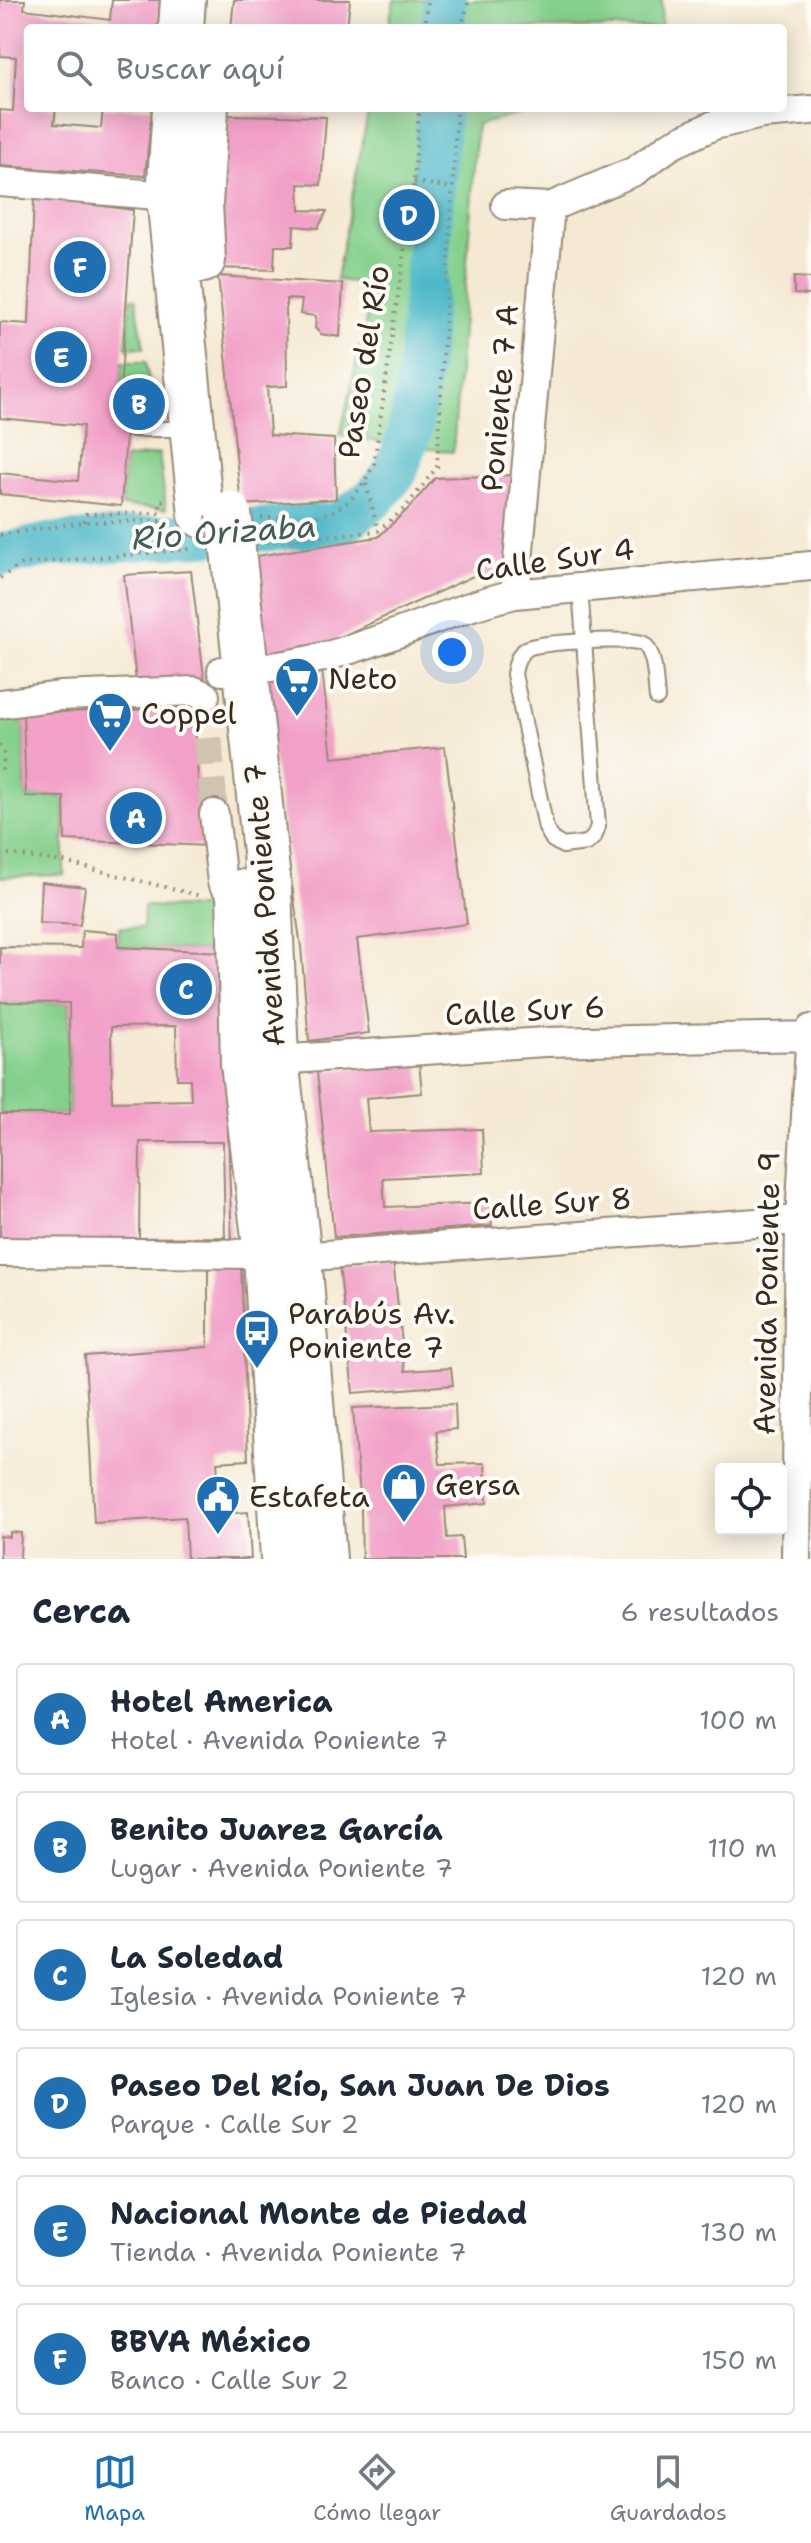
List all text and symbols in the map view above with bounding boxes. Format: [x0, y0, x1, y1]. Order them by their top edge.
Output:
search box [24, 24, 787, 112]
icon: search [52, 46, 96, 90]
text: Buscar aquí [116, 48, 284, 89]
pin: D [383, 185, 435, 245]
pin: F [54, 237, 106, 297]
street label: Paseo del Río [328, 262, 399, 462]
street label: Poniente 7 A [471, 303, 528, 493]
pin: E [35, 327, 87, 387]
pin: B [113, 374, 165, 434]
water label: Río Orizaba [130, 504, 318, 559]
street label: Calle Sur 4 [473, 528, 637, 591]
your location [432, 632, 472, 672]
supermarket icon: Neto [273, 655, 321, 718]
place label: Neto [328, 658, 397, 699]
supermarket icon: Coppel [86, 690, 134, 753]
place label: Coppel [141, 693, 237, 734]
street label: Avenida Poniente 7 [234, 762, 295, 1048]
pin: A [110, 788, 162, 848]
pin: C [160, 959, 212, 1019]
street label: Calle Sur 6 [444, 986, 606, 1035]
street label: Avenida Poniente 9 [744, 1151, 789, 1435]
street label: Calle Sur 8 [471, 1177, 633, 1230]
place label: Parabús Av. Poniente 7 [288, 1293, 455, 1368]
bus stop icon: Parabús Av. Poniente 7 [233, 1307, 281, 1370]
shop icon: Gersa [380, 1461, 428, 1524]
map controls [715, 1463, 787, 1535]
button: locate [715, 1463, 787, 1535]
place label: Gersa [435, 1464, 520, 1505]
public building icon: Estafeta [194, 1473, 242, 1536]
place label: Estafeta [249, 1476, 370, 1517]
text: Cerca [32, 1588, 130, 1634]
text: 6 resultados [620, 1594, 779, 1629]
text: Hotel America [110, 1681, 333, 1722]
text: A [50, 1702, 70, 1737]
text: 100 m [699, 1702, 777, 1737]
text: Hotel · Avenida Poniente 7 [110, 1722, 448, 1757]
text: Benito Juarez García [110, 1809, 443, 1850]
text: B [52, 1830, 68, 1865]
text: 110 m [707, 1830, 777, 1865]
text: Lugar · Avenida Poniente 7 [110, 1850, 453, 1885]
text: La Soledad [110, 1937, 283, 1978]
text: C [52, 1958, 68, 1993]
text: 120 m [701, 1958, 777, 1993]
text: Iglesia · Avenida Poniente 7 [110, 1978, 467, 2013]
text: Paseo Del Río, San Juan De Dios [110, 2065, 610, 2106]
text: D [51, 2086, 69, 2121]
text: 120 m [701, 2086, 777, 2121]
text: Parque · Calle Sur 2 [110, 2106, 359, 2141]
text: Nacional Monte de Piedad [110, 2193, 527, 2234]
text: E [51, 2214, 69, 2249]
text: 130 m [700, 2214, 777, 2249]
text: Tienda · Avenida Poniente 7 [110, 2234, 466, 2269]
text: BBVA México [110, 2321, 311, 2362]
text: F [52, 2342, 68, 2377]
text: 150 m [701, 2342, 777, 2377]
text: Banco · Calle Sur 2 [110, 2362, 349, 2397]
tab: Mapa [84, 2450, 145, 2527]
tab: Cómo llegar [313, 2450, 441, 2527]
tab: Guardados [610, 2450, 727, 2527]

